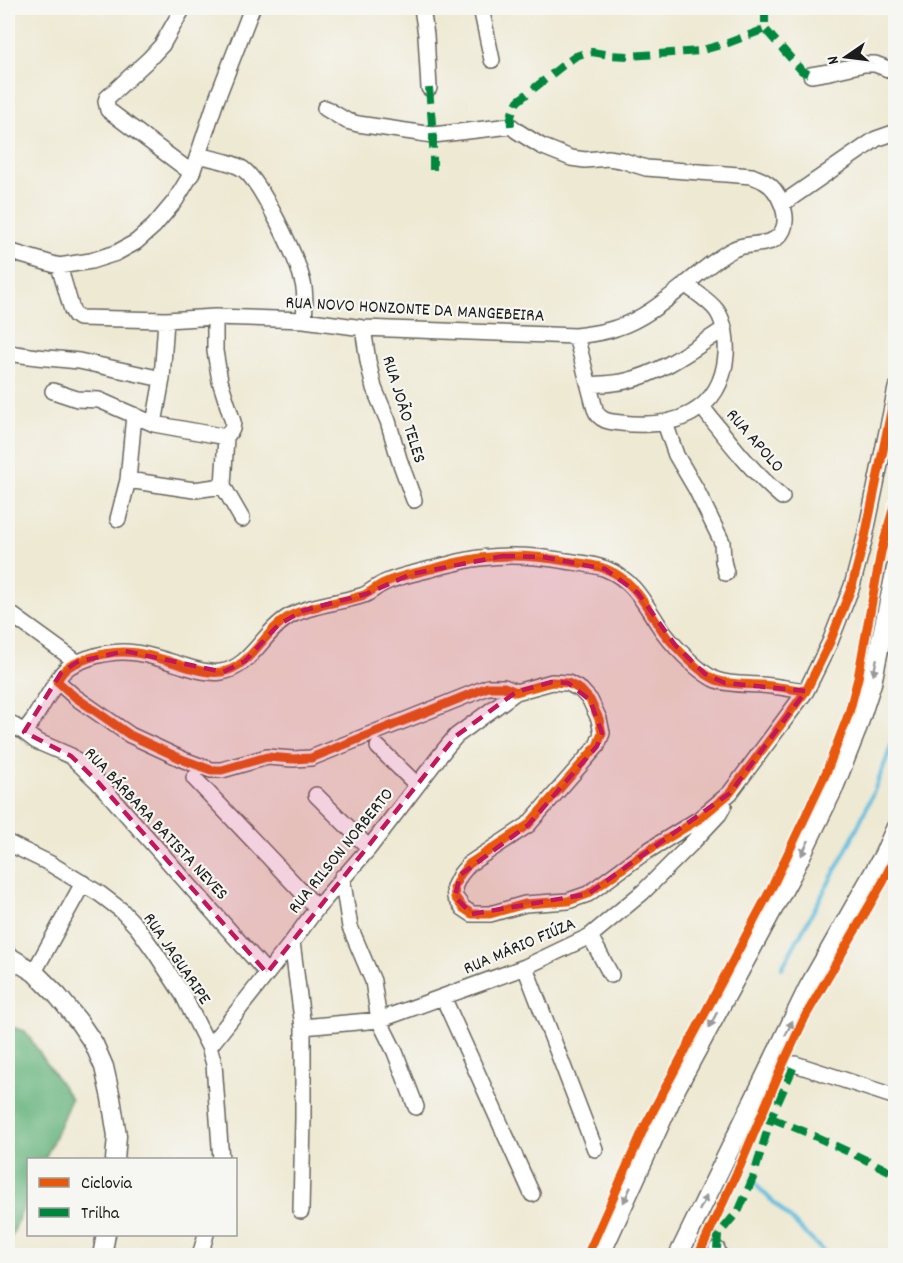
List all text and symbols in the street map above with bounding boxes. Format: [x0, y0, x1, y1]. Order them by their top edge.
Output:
north arrow [816, 27, 876, 87]
text: N [822, 53, 846, 67]
street label: RUA NOVO HONZONTE DA MANGEBEIRA [285, 291, 545, 330]
street label: RUA JOÃO TELES [374, 353, 431, 466]
street label: RUA APOLO [719, 404, 789, 479]
one-way arrow [870, 658, 879, 677]
street label: RUA BÁRBARA BATISTA NEVES [77, 743, 233, 907]
street label: RUA RILSON NORBERTO [283, 783, 401, 920]
one-way arrow [800, 840, 809, 857]
street label: RUA JAGUARIPE [136, 908, 216, 1010]
street label: RUA MÁRIO FIÚZA [460, 912, 580, 982]
one-way arrow [708, 1012, 718, 1029]
one-way arrow [784, 1019, 793, 1036]
legend [27, 1158, 237, 1236]
text: Ciclovia [81, 1172, 133, 1197]
one-way arrow [623, 1187, 632, 1204]
one-way arrow [698, 1194, 708, 1212]
text: Trilha [81, 1202, 120, 1227]

